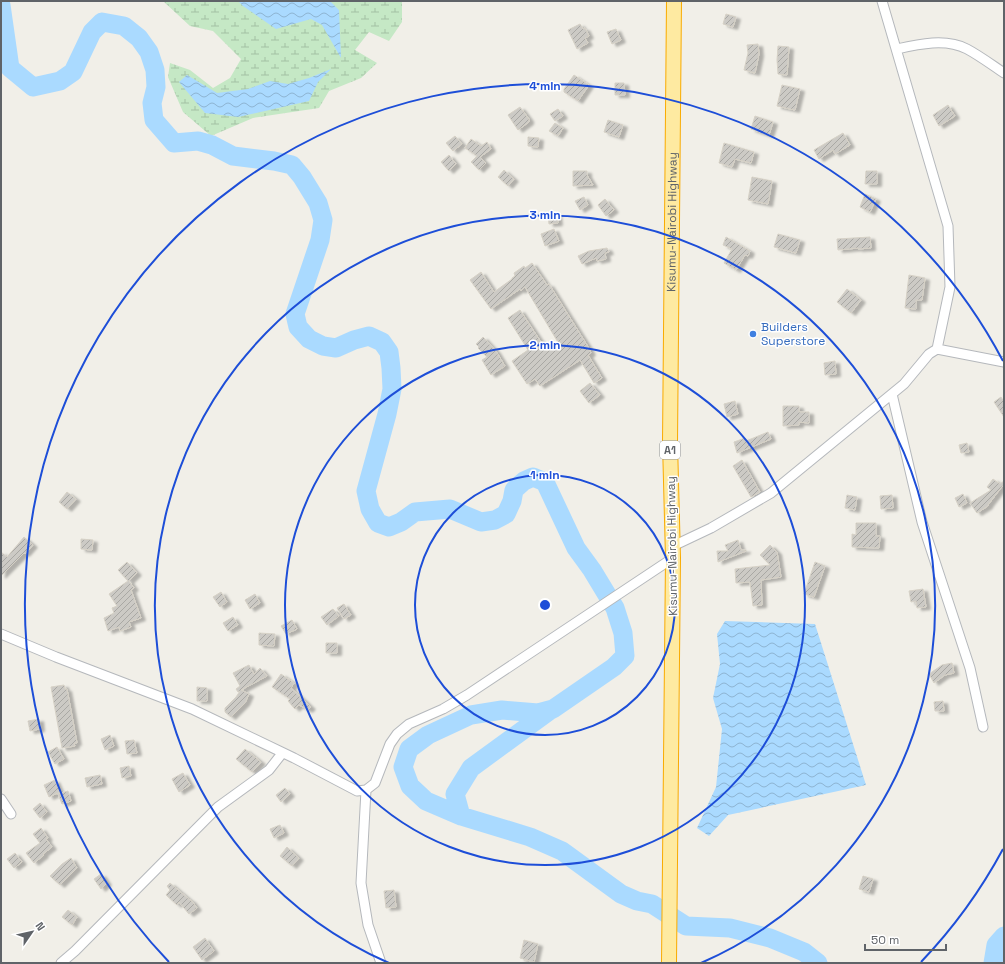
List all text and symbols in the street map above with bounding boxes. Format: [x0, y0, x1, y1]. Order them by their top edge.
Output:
text: 4 min [529, 78, 561, 94]
street label: Kisumu-Nairobi Highway [663, 152, 681, 292]
text: 3 min [529, 207, 561, 223]
place label: Builders Superstore [761, 319, 825, 349]
marker: Builders Superstore [748, 329, 758, 339]
text: 2 min [529, 337, 561, 353]
road number: A1 [660, 441, 680, 459]
text: 1 min [530, 467, 560, 483]
street label: Kisumu-Nairobi Highway [663, 476, 681, 616]
centre of rings [538, 598, 552, 612]
north arrow [12, 912, 52, 952]
text: N [32, 919, 48, 933]
scale bar [865, 926, 946, 952]
text: 50 m [871, 932, 899, 948]

